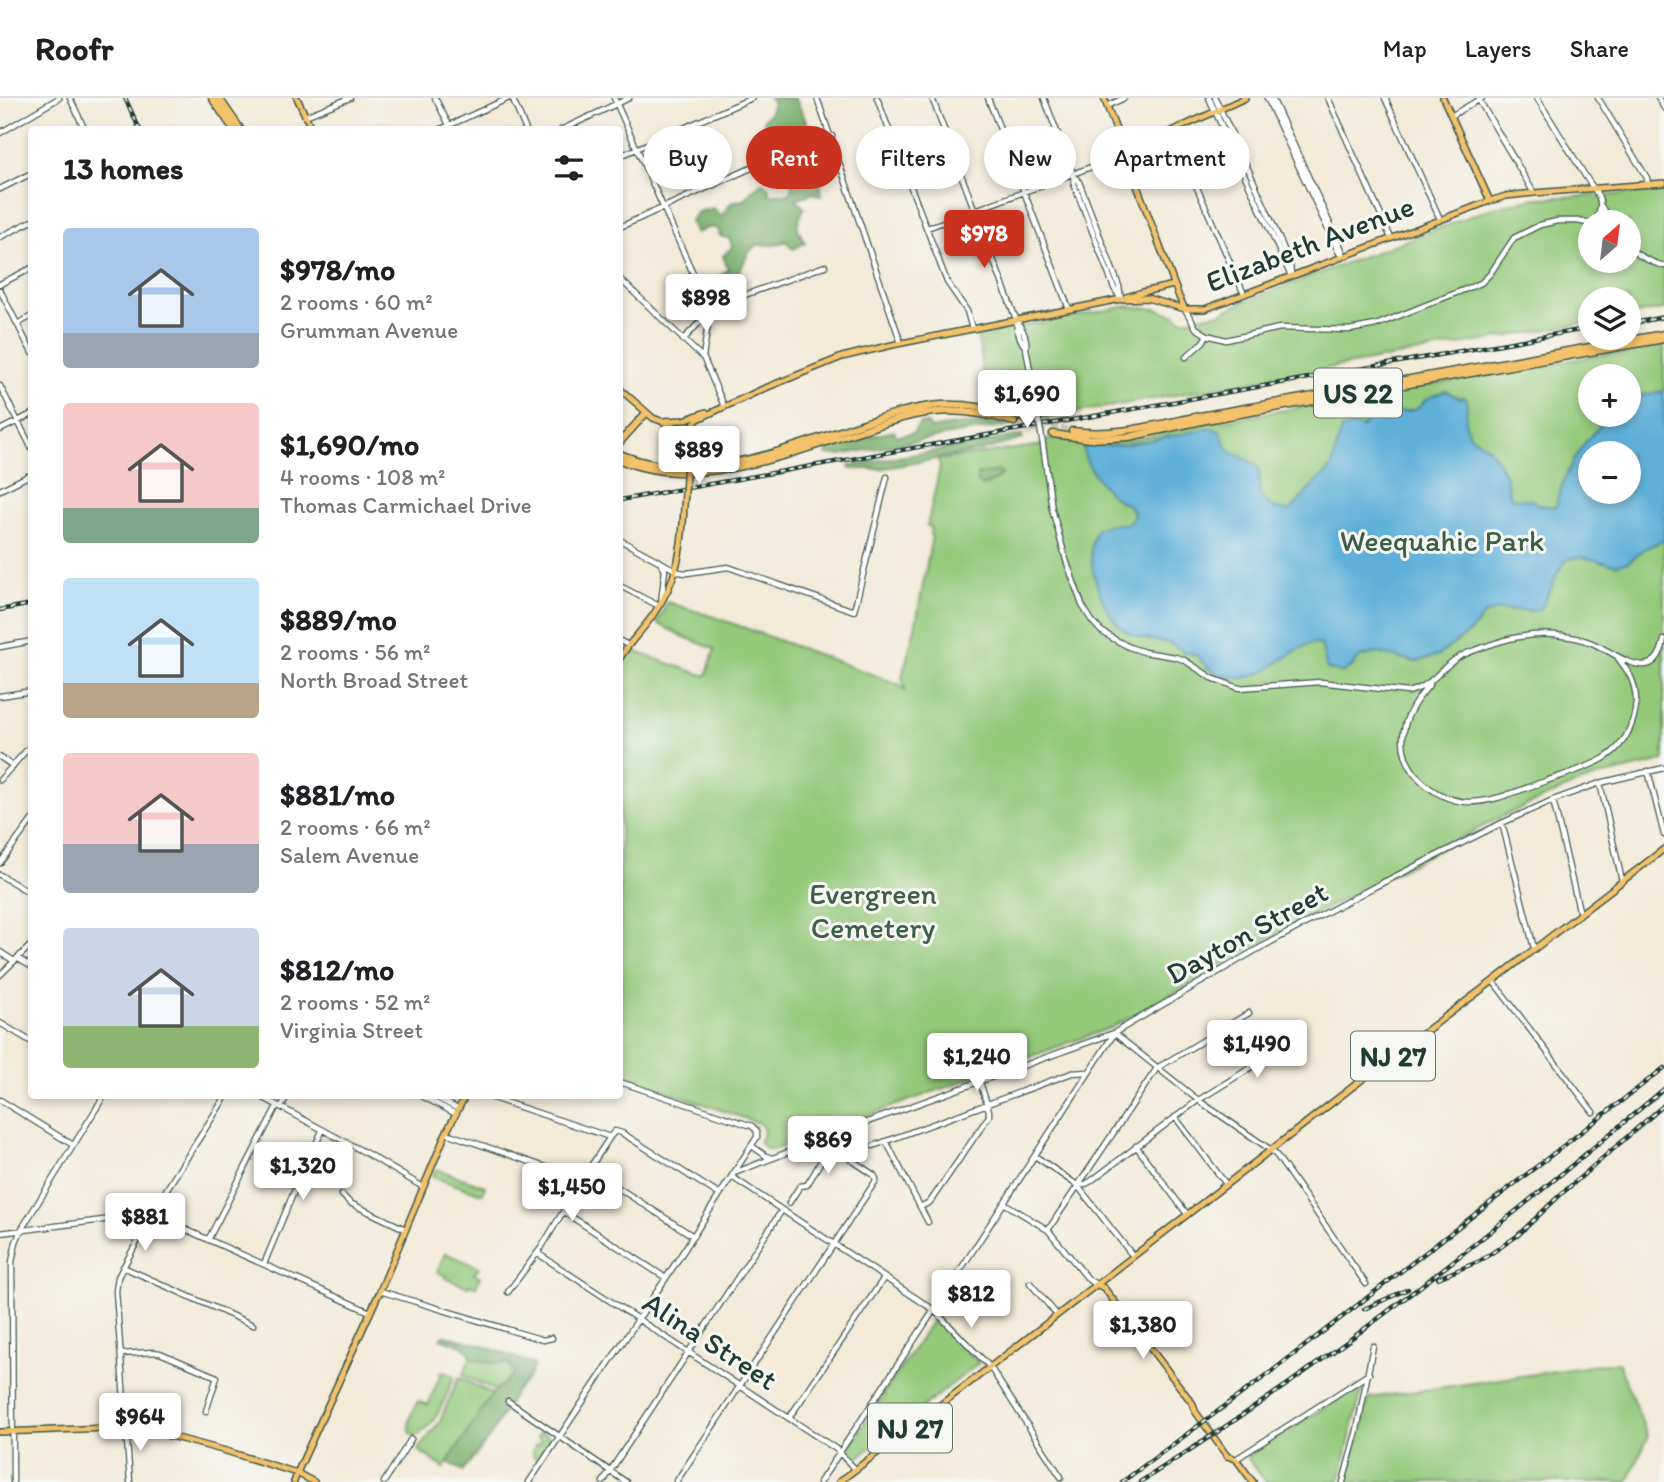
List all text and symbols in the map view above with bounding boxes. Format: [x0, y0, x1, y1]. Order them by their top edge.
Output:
text: Roofr [35, 29, 113, 68]
text: Map [1383, 34, 1427, 63]
text: Layers [1465, 34, 1532, 63]
text: Share [1570, 34, 1629, 63]
chip: Buy [644, 126, 732, 189]
chip: Rent [746, 126, 842, 189]
chip: Filters [856, 126, 970, 189]
chip: New [984, 126, 1076, 189]
chip: Apartment [1090, 126, 1250, 189]
icon: filters [550, 149, 588, 187]
text: 13 homes [63, 150, 183, 187]
street label: Elizabeth Avenue [1201, 187, 1419, 300]
north arrow [1578, 210, 1642, 273]
map controls [1578, 210, 1641, 504]
pin: $978 [943, 211, 1025, 270]
text: $978 [960, 219, 1008, 247]
text: $978/mo [280, 251, 395, 288]
icon: home [119, 256, 203, 340]
pin: $898 [665, 274, 747, 334]
text: $898 [682, 283, 730, 311]
button: layers [1578, 287, 1641, 350]
text: 2 rooms · 60 m² [280, 288, 433, 316]
text: Grumman Avenue [280, 316, 458, 344]
button: + [1578, 364, 1641, 427]
road number: US 22 [1314, 368, 1402, 418]
pin: $1,690 [970, 370, 1084, 430]
text: $1,690 [994, 379, 1060, 407]
text: $1,690/mo [280, 426, 419, 463]
pin: $889 [658, 426, 740, 486]
icon: home [119, 431, 203, 515]
text: $889 [675, 435, 723, 463]
button: − [1578, 441, 1641, 504]
text: 4 rooms · 108 m² [280, 463, 445, 491]
text: Thomas Carmichael Drive [280, 491, 532, 519]
park label: Weequahic Park [1340, 522, 1544, 559]
text: $889/mo [280, 601, 397, 638]
icon: home [119, 606, 203, 690]
text: 2 rooms · 56 m² [280, 638, 431, 666]
text: North Broad Street [280, 666, 468, 694]
text: $881/mo [280, 776, 395, 813]
icon: home [119, 781, 203, 865]
text: 2 rooms · 66 m² [280, 813, 431, 841]
text: Salem Avenue [280, 841, 419, 869]
street label: Dayton Street [1160, 873, 1334, 992]
park label: Evergreen Cemetery [809, 875, 937, 946]
text: $812/mo [280, 951, 394, 988]
icon: home [119, 956, 203, 1040]
text: 2 rooms · 52 m² [280, 988, 430, 1016]
text: Virginia Street [280, 1016, 423, 1044]
pin: $1,490 [1200, 1020, 1314, 1080]
text: $1,490 [1223, 1029, 1291, 1057]
road number: NJ 27 [1351, 1032, 1435, 1080]
pin: $1,240 [920, 1034, 1034, 1093]
text: $1,240 [943, 1042, 1011, 1070]
pin: $869 [787, 1116, 869, 1176]
text: $869 [804, 1125, 852, 1153]
pin: $1,320 [246, 1142, 360, 1202]
text: $1,320 [270, 1151, 336, 1179]
pin: $1,450 [515, 1164, 629, 1223]
text: $1,450 [538, 1172, 606, 1200]
pin: $881 [104, 1194, 186, 1253]
text: $881 [121, 1202, 169, 1230]
pin: $812 [930, 1270, 1012, 1330]
text: $812 [947, 1279, 995, 1307]
street label: Alina Street [636, 1283, 784, 1398]
pin: $1,380 [1086, 1302, 1200, 1361]
text: $1,380 [1109, 1310, 1177, 1338]
pin: $964 [99, 1394, 181, 1453]
text: $964 [115, 1402, 165, 1430]
road number: NJ 27 [868, 1404, 952, 1452]

